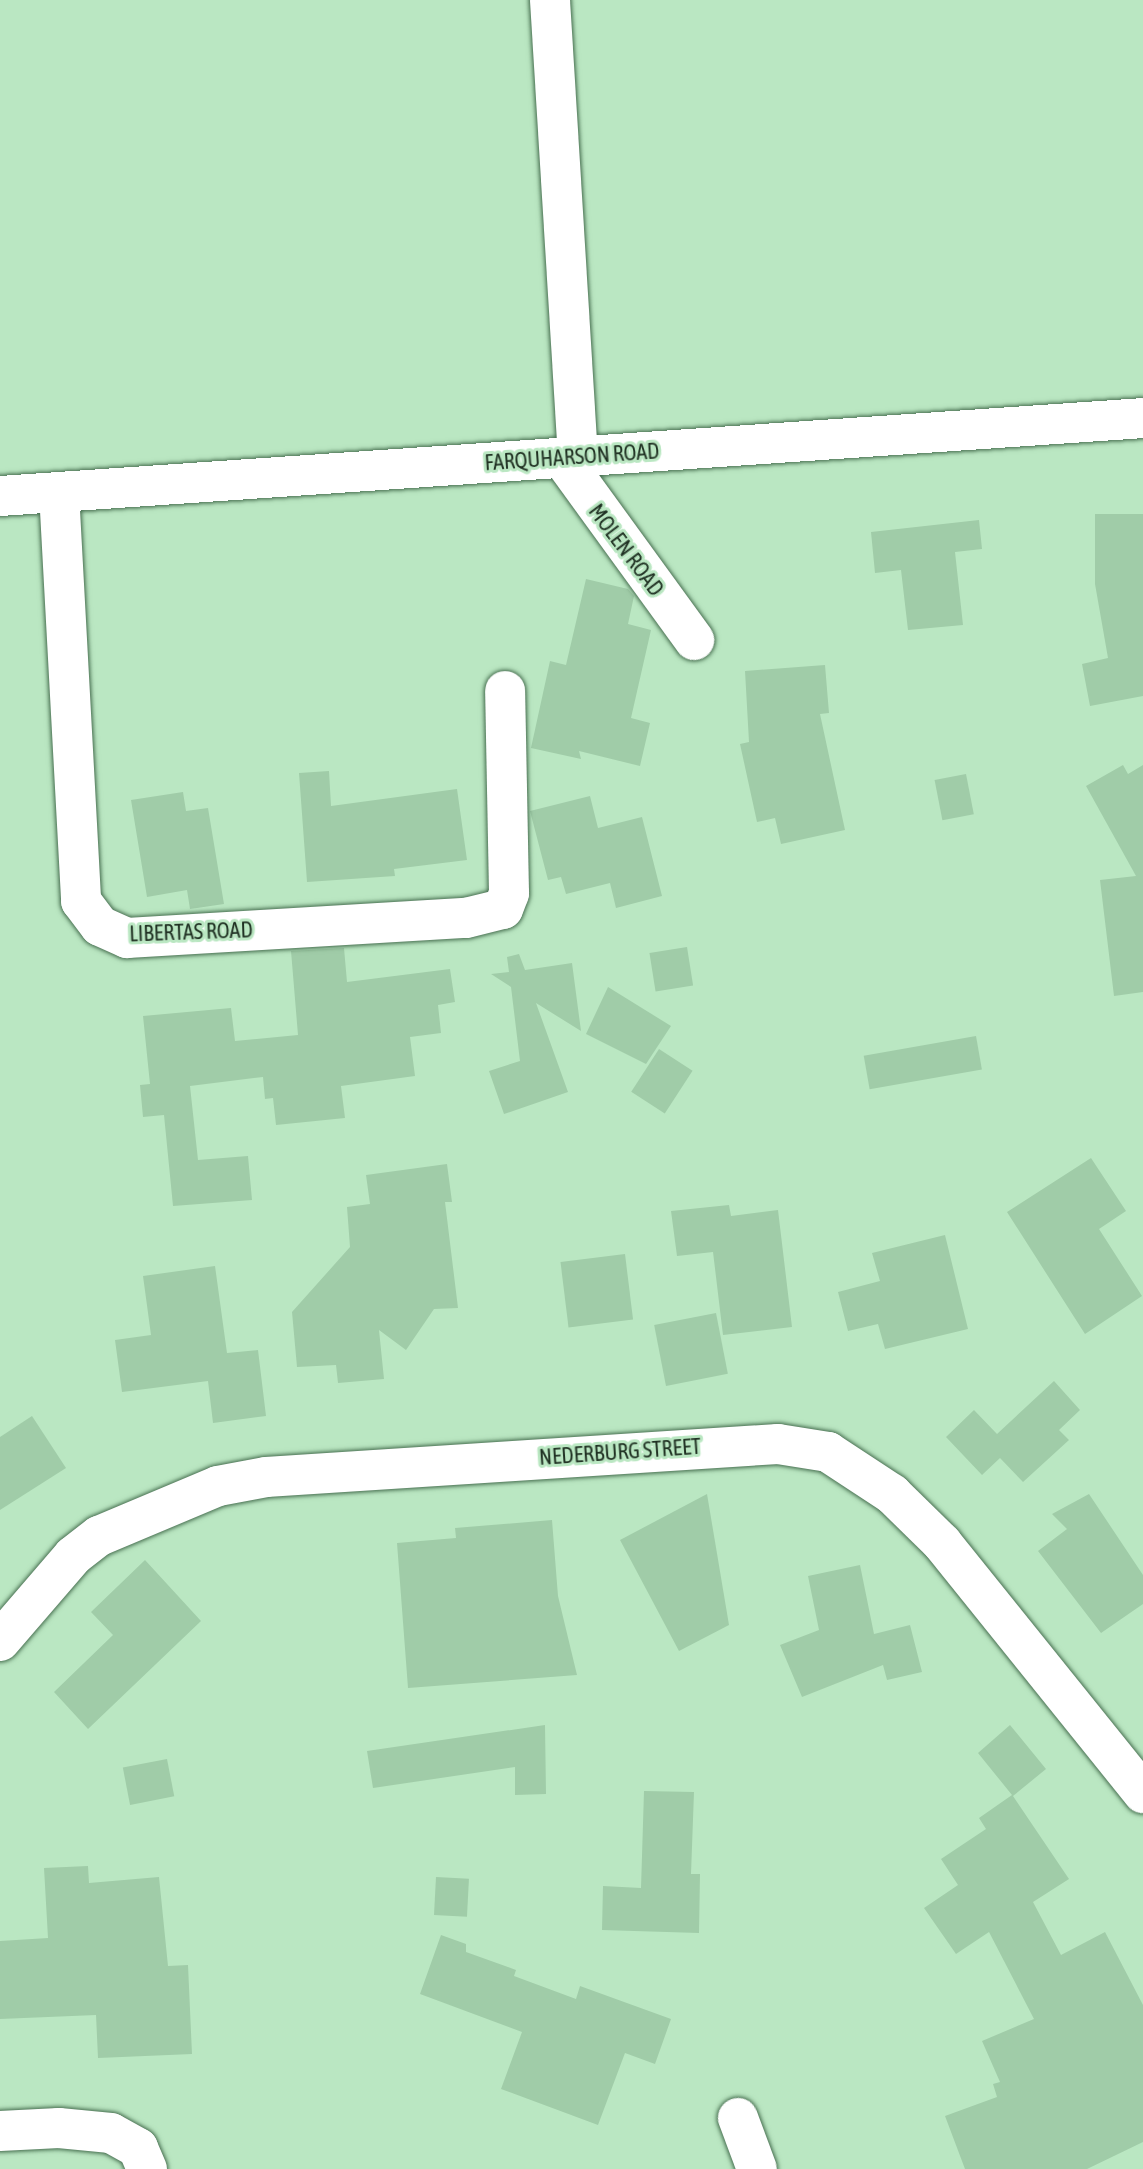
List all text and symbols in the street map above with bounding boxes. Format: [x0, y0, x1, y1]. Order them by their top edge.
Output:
street label: FARQUHARSON ROAD [484, 438, 660, 476]
street label: MOLEN ROAD [583, 499, 669, 601]
street label: LIBERTAS ROAD [129, 917, 253, 947]
street label: NEDERBURG STREET [538, 1433, 702, 1471]

